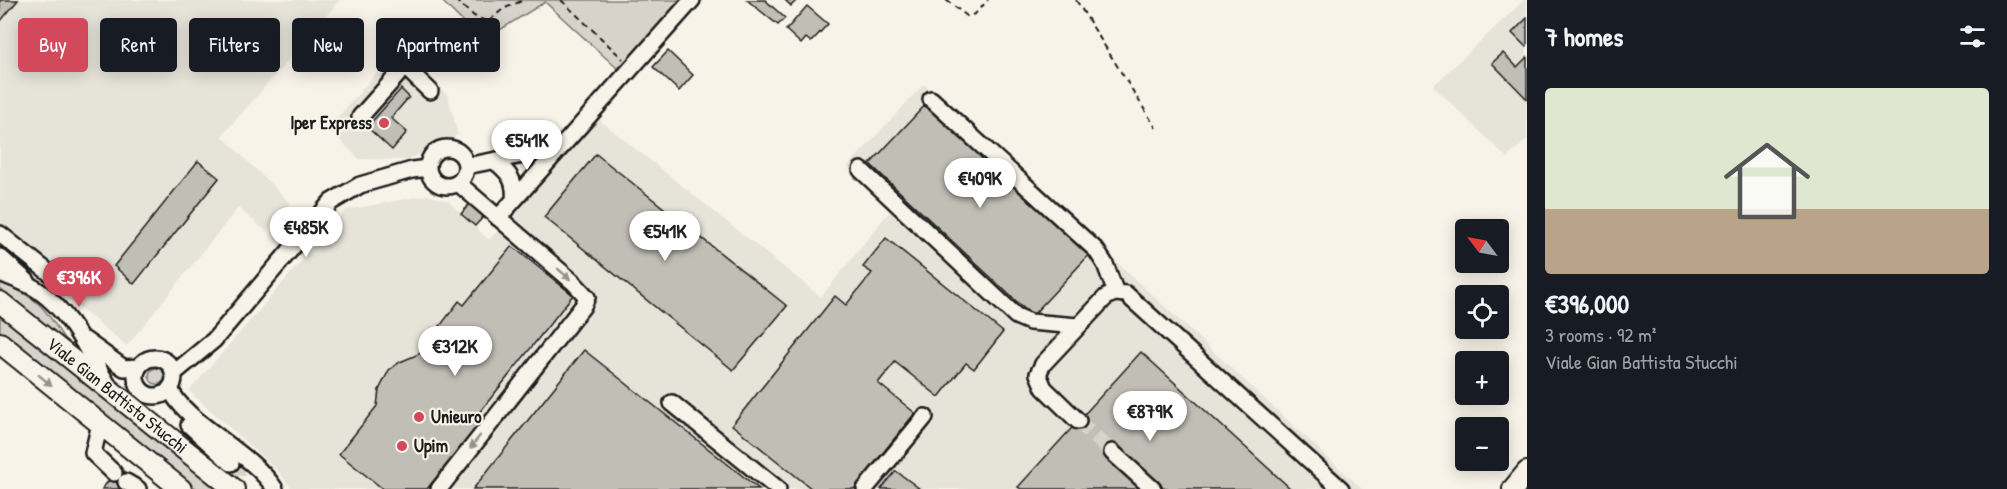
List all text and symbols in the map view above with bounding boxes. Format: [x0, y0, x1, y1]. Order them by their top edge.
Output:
chip: Buy [18, 18, 88, 72]
chip: Rent [100, 18, 177, 72]
chip: Filters [189, 18, 280, 72]
chip: New [292, 18, 364, 72]
chip: Apartment [376, 18, 500, 72]
text: 7 homes [1545, 19, 1623, 54]
icon: filters [1956, 20, 1989, 53]
place label: Iper Express [290, 110, 372, 136]
marker: Iper Express [377, 116, 391, 130]
pin: €541K [485, 120, 569, 171]
text: €541K [505, 126, 549, 153]
icon: home [1713, 127, 1821, 235]
pin: €409K [938, 158, 1022, 209]
text: €409K [958, 164, 1002, 191]
pin: €485K [264, 207, 348, 258]
pin: €541K [623, 211, 707, 262]
text: €485K [284, 213, 328, 240]
text: €541K [643, 217, 687, 244]
north arrow [1455, 219, 1509, 273]
map controls [1455, 219, 1509, 471]
pin: €396K [37, 257, 121, 308]
text: €396K [57, 263, 101, 290]
one-way arrow [556, 267, 571, 280]
button: locate [1455, 285, 1509, 339]
text: €396,000 [1545, 286, 1629, 321]
text: 3 rooms · 92 m² [1545, 321, 1656, 348]
pin: €312K [413, 326, 497, 377]
street label: Viale Gian Battista Stucchi [42, 331, 193, 459]
text: €312K [432, 332, 478, 359]
text: Viale Gian Battista Stucchi [1545, 348, 1738, 375]
button: + [1455, 351, 1509, 405]
one-way arrow [37, 374, 53, 387]
pin: €879K [1108, 391, 1192, 442]
text: €879K [1127, 397, 1173, 424]
place label: Unieuro [431, 404, 482, 429]
marker: Unieuro [412, 410, 426, 424]
button: − [1455, 417, 1509, 471]
place label: Upim [414, 433, 448, 459]
one-way arrow [470, 435, 482, 450]
marker: Upim [395, 439, 409, 453]

